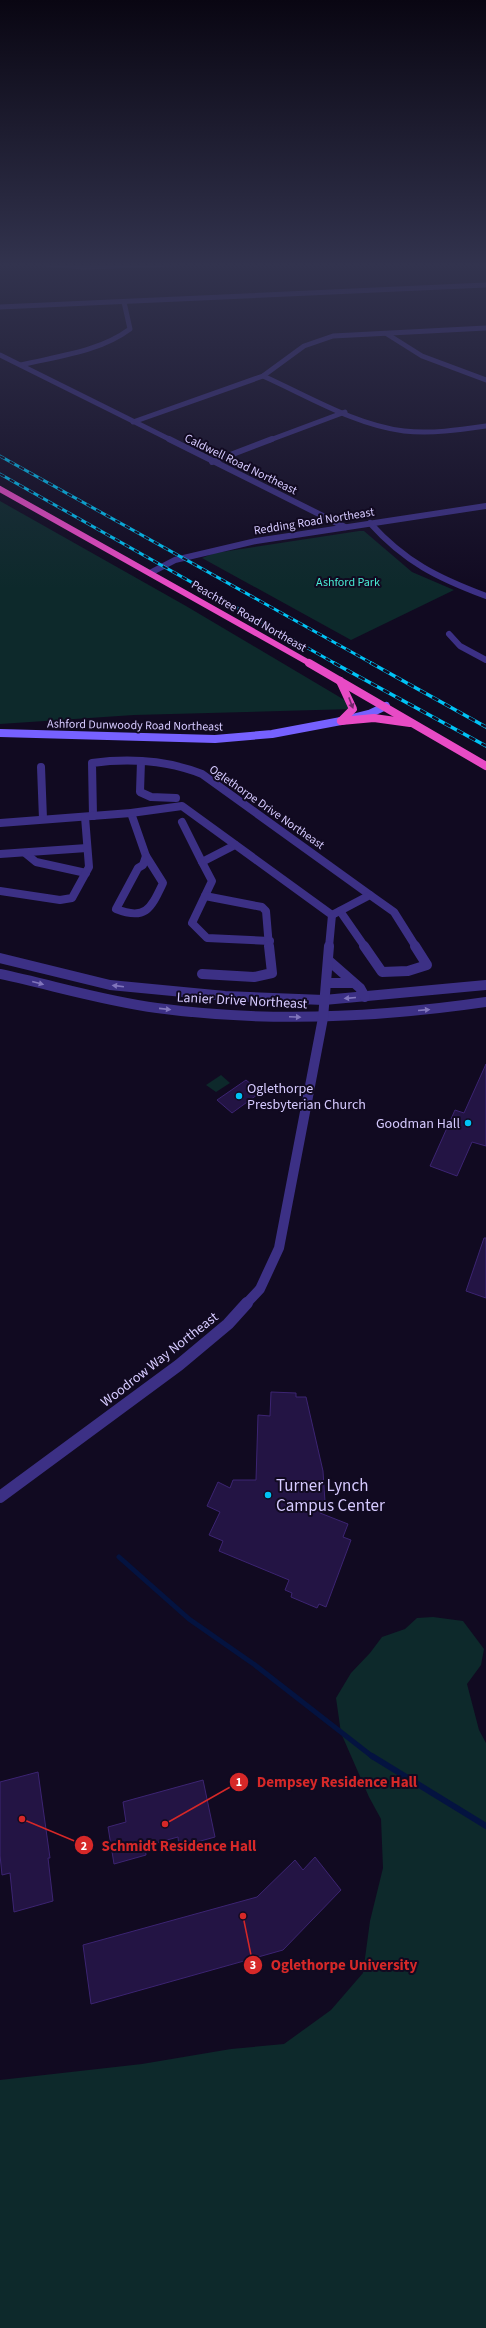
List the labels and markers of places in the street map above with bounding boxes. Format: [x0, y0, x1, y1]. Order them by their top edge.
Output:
place label: Oglethorpe Presbyterian Church [247, 1079, 366, 1115]
marker: Oglethorpe Presbyterian Church [234, 1091, 244, 1101]
place label: Goodman Hall [376, 1114, 460, 1134]
marker: Goodman Hall [463, 1118, 473, 1128]
place label: Turner Lynch Campus Center [276, 1474, 385, 1518]
marker: Turner Lynch Campus Center [263, 1490, 273, 1500]
callout: Dempsey Residence Hall [229, 1769, 425, 1796]
callout: Schmidt Residence Hall [74, 1832, 265, 1859]
callout: Oglethorpe University [243, 1952, 426, 1979]

